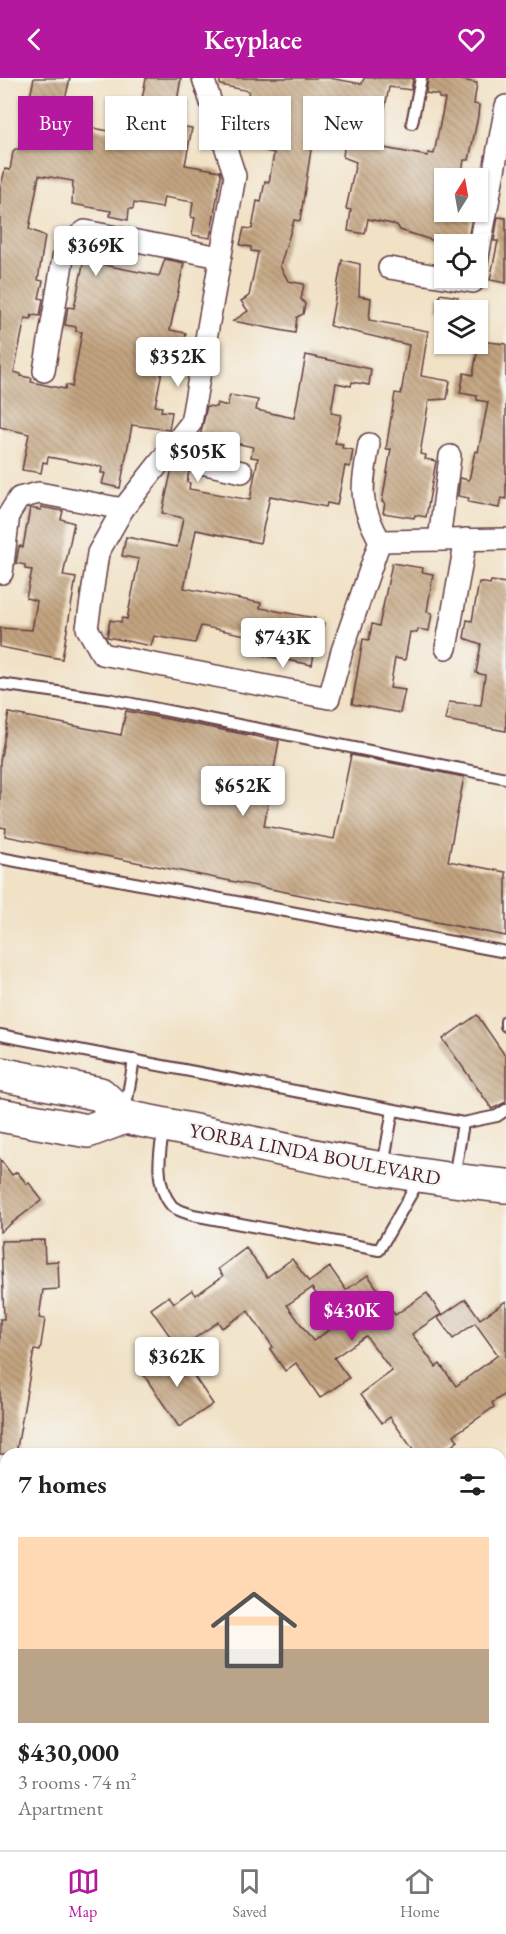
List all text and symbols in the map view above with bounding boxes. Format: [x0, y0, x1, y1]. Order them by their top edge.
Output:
text: Keyplace [204, 22, 302, 57]
icon: back [18, 23, 51, 56]
icon: heart [455, 23, 488, 56]
chip: Buy [18, 96, 93, 150]
chip: Rent [105, 96, 187, 150]
chip: Filters [199, 96, 291, 150]
chip: New [303, 96, 384, 150]
north arrow [434, 168, 488, 222]
map controls [434, 168, 488, 354]
pin: $369K [54, 226, 138, 277]
text: $369K [68, 232, 124, 258]
button: locate [434, 234, 488, 288]
button: layers [434, 300, 488, 354]
pin: $352K [136, 337, 220, 388]
text: $352K [150, 343, 206, 369]
pin: $505K [156, 432, 240, 483]
text: $505K [170, 438, 226, 464]
pin: $743K [241, 618, 325, 669]
text: $743K [255, 624, 311, 650]
pin: $652K [201, 766, 285, 817]
text: $652K [215, 772, 271, 798]
street label: YORBA LINDA BOULEVARD [187, 1117, 443, 1191]
pin: $430K [310, 1291, 394, 1342]
text: $430K [324, 1297, 380, 1323]
pin: $362K [135, 1337, 219, 1388]
text: $362K [149, 1343, 205, 1369]
text: 7 homes [18, 1467, 107, 1501]
icon: filters [456, 1468, 489, 1501]
icon: home [200, 1576, 308, 1684]
text: $430,000 [18, 1735, 119, 1769]
text: 3 rooms · 74 m² [18, 1769, 137, 1795]
text: Apartment [18, 1795, 103, 1821]
tab: Map [67, 1865, 100, 1922]
tab: Saved [233, 1865, 267, 1922]
tab: Home [400, 1865, 439, 1922]

